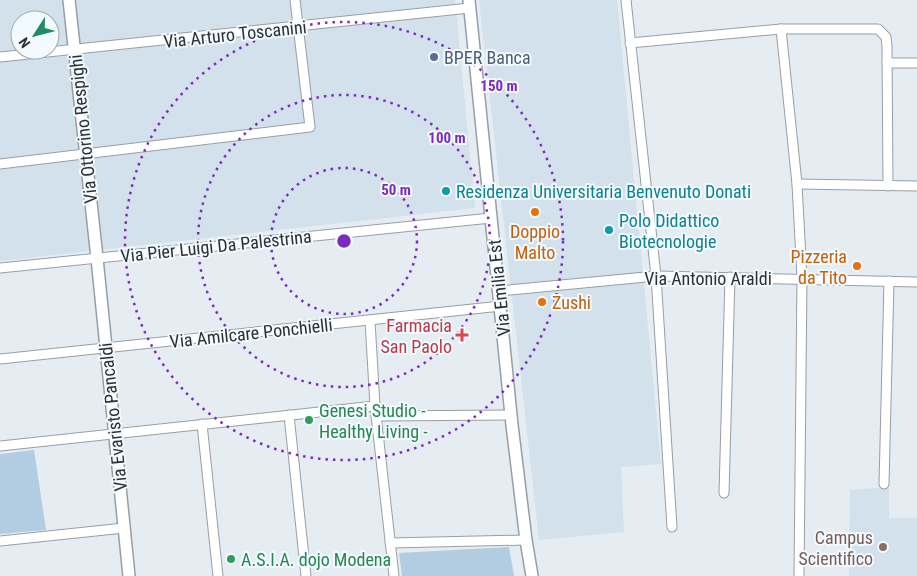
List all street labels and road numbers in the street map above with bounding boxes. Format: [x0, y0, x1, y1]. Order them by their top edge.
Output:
street label: Via Arturo Toscanini [162, 16, 308, 52]
street label: Via Ottorino Respighi [65, 53, 101, 205]
street label: Via Pier Luigi Da Palestrina [119, 226, 313, 266]
street label: Via Emilia Est [483, 239, 515, 337]
street label: Via Antonio Araldi [644, 268, 772, 289]
street label: Via Amilcare Ponchielli [169, 314, 333, 352]
street label: Via Evaristo Pancaldi [95, 342, 131, 492]

